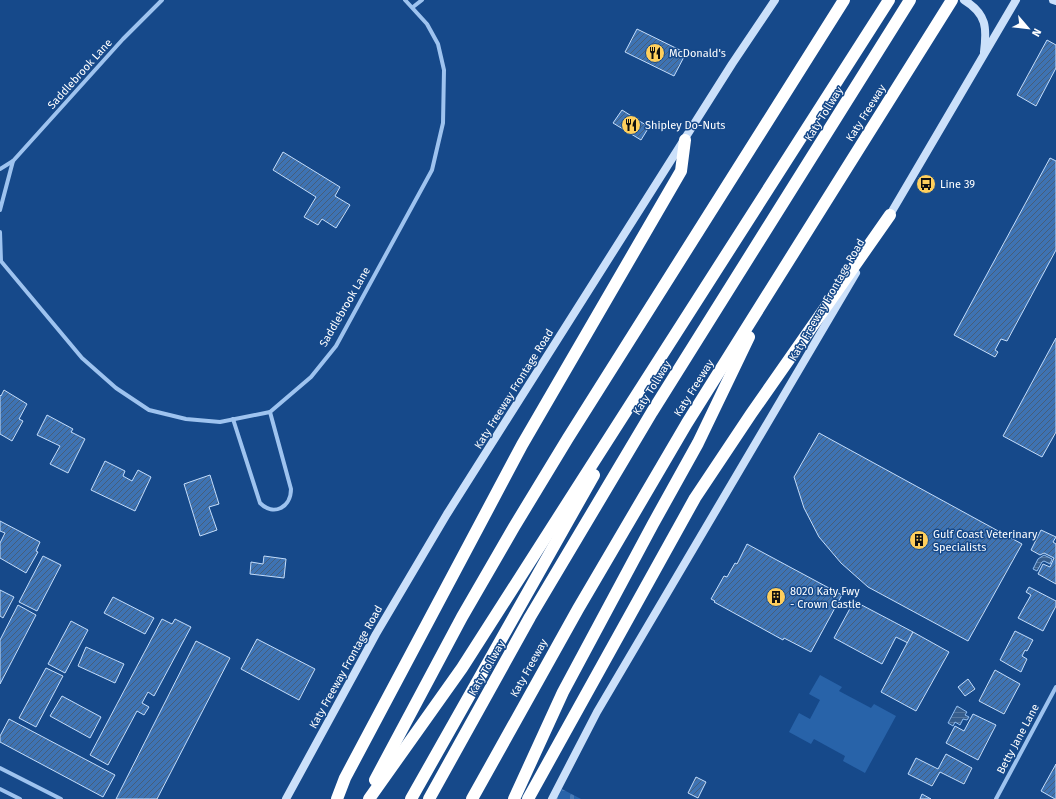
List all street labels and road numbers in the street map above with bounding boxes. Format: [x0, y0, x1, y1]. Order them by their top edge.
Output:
street label: Saddlebrook Lane [45, 36, 115, 112]
street label: Katy Freeway [843, 82, 889, 144]
street label: Katy Tollway [802, 84, 846, 144]
street label: Katy Freeway Frontage Road [787, 237, 867, 363]
street label: Saddlebrook Lane [317, 265, 373, 349]
street label: Katy Freeway Frontage Road [472, 327, 556, 451]
street label: Katy Freeway [671, 357, 717, 419]
street label: Katy Tollway [630, 358, 674, 418]
street label: Katy Freeway Frontage Road [307, 603, 385, 731]
street label: Katy Freeway [508, 636, 551, 699]
street label: Katy Tollway [466, 638, 508, 698]
street label: Betty Jane Lane [994, 702, 1042, 776]

